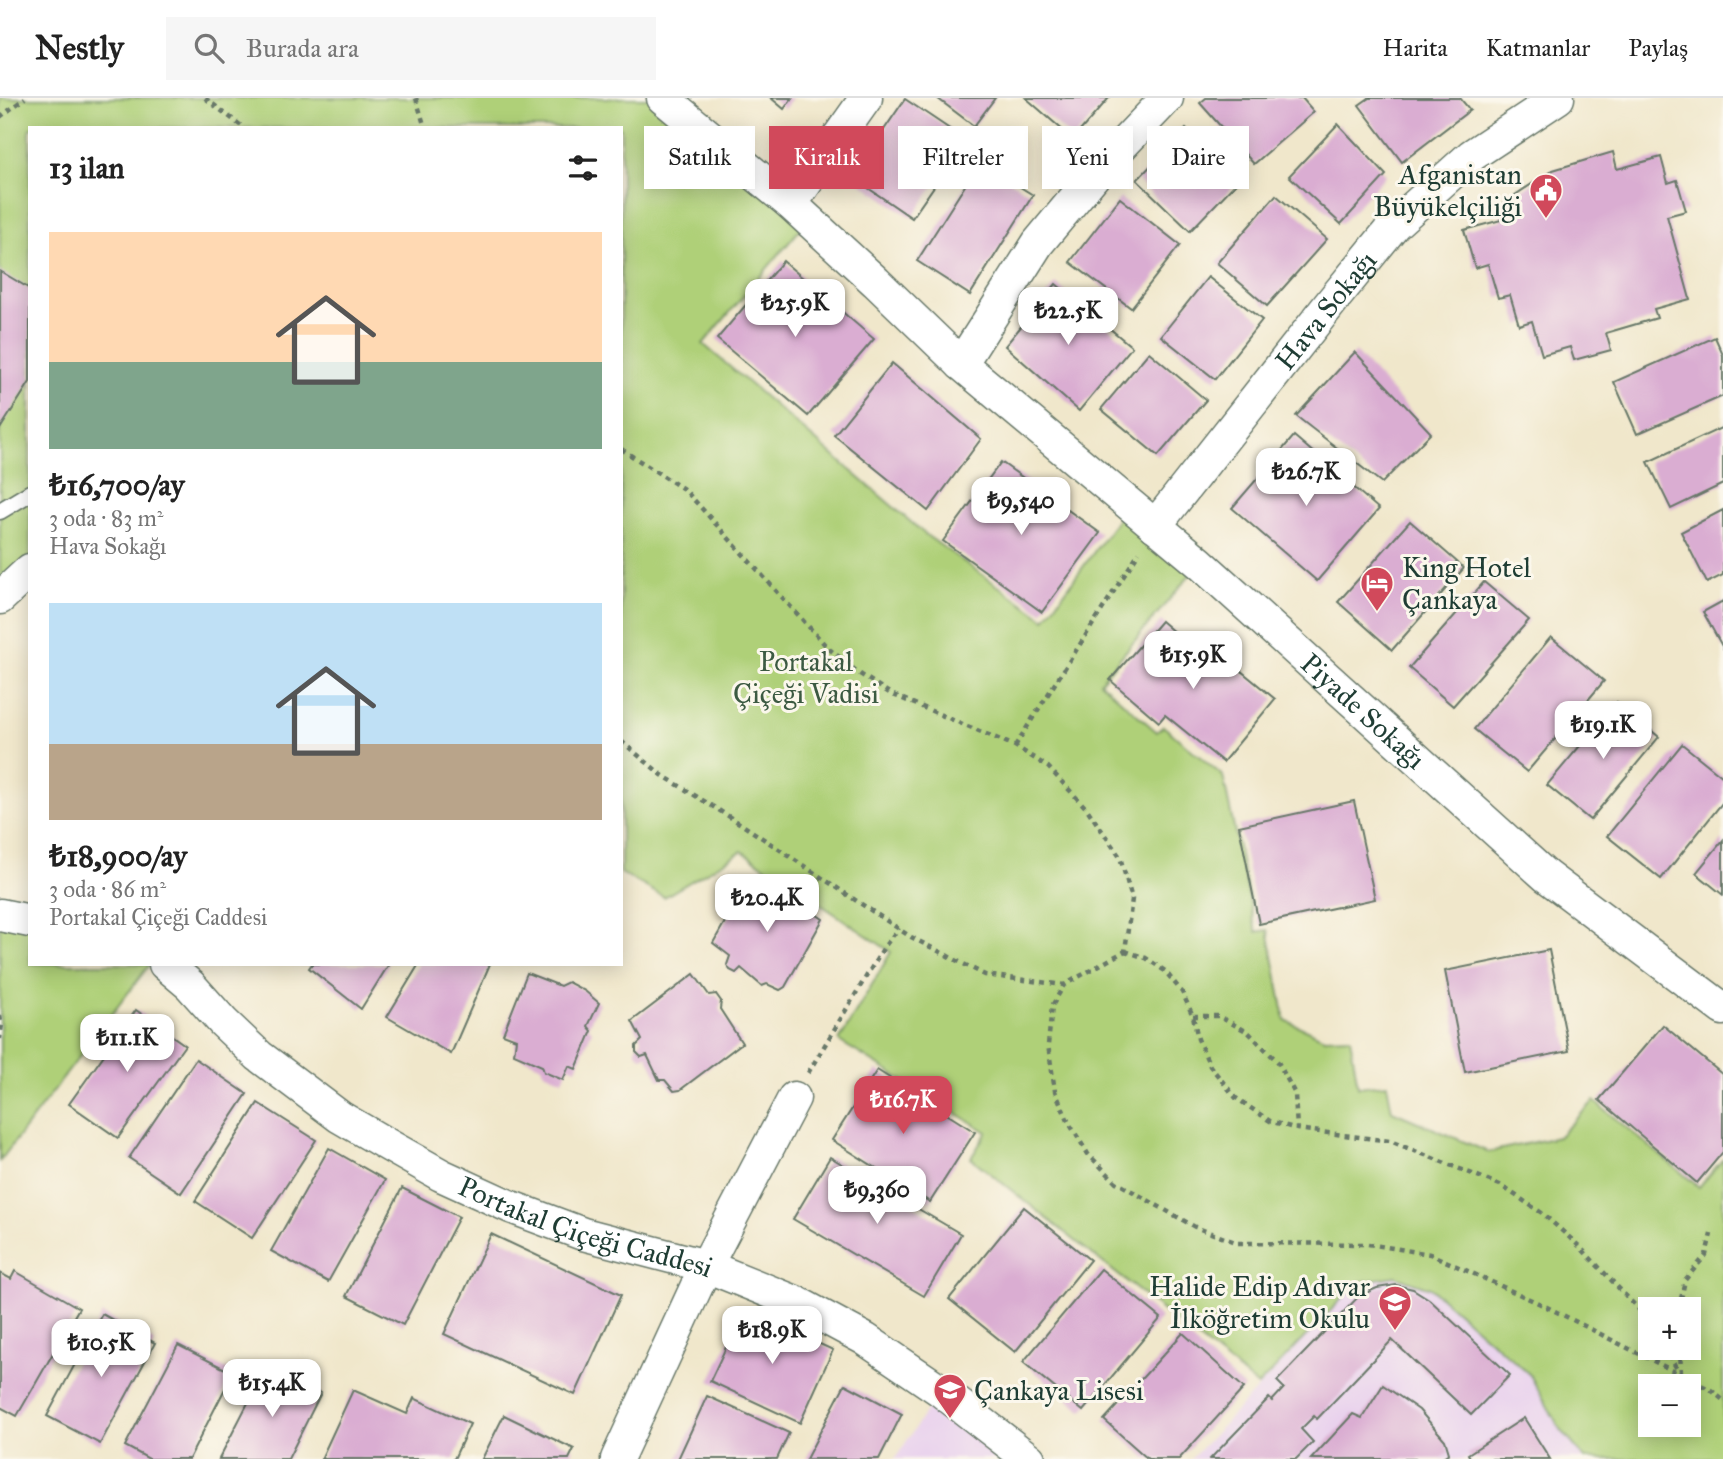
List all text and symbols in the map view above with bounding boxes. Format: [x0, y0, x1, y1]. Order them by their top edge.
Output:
search box [166, 17, 656, 80]
text: Nestly [35, 28, 124, 68]
icon: search [190, 29, 228, 67]
text: Burada ara [246, 32, 359, 64]
text: Harita [1383, 33, 1448, 63]
text: Katmanlar [1486, 33, 1590, 63]
text: Paylaş [1628, 33, 1688, 63]
chip: Satılık [644, 126, 755, 189]
chip: Kiralık [769, 126, 884, 189]
chip: Filtreler [898, 126, 1028, 189]
chip: Yeni [1042, 126, 1133, 189]
chip: Daire [1147, 126, 1249, 189]
icon: filters [564, 149, 602, 187]
text: 13 ilan [49, 150, 125, 186]
place label: Afganistan Büyükelçiliği [1373, 157, 1522, 224]
public building icon: Afganistan Büyükelçiliği [1527, 171, 1565, 220]
street label: Hava Sokağı [1268, 243, 1384, 377]
icon: home [263, 277, 389, 403]
pin: ₺25.9K [738, 280, 852, 339]
text: ₺25.9K [761, 288, 829, 316]
pin: ₺22.5K [1011, 288, 1125, 347]
text: ₺22.5K [1034, 296, 1102, 324]
pin: ₺26.7K [1249, 448, 1363, 508]
text: ₺26.7K [1272, 457, 1340, 485]
text: ₺16,700/ay [49, 467, 185, 503]
pin: ₺9,540 [964, 478, 1078, 537]
text: ₺9,540 [987, 486, 1055, 514]
text: 3 oda · 83 m² [49, 504, 164, 532]
text: Hava Sokağı [49, 532, 166, 560]
place label: King Hotel Çankaya [1402, 550, 1532, 617]
hotel icon: King Hotel Çankaya [1358, 564, 1396, 613]
pin: ₺15.9K [1136, 632, 1250, 691]
text: ₺15.9K [1160, 640, 1226, 668]
park label: Portakal Çiçeği Vadisi [733, 644, 879, 711]
street label: Piyade Sokağı [1293, 646, 1433, 777]
icon: home [263, 648, 389, 774]
pin: ₺19.1K [1546, 702, 1660, 761]
text: ₺19.1K [1571, 710, 1635, 738]
text: ₺18,900/ay [49, 838, 187, 874]
pin: ₺20.4K [710, 874, 824, 934]
text: 3 oda · 86 m² [49, 875, 166, 903]
text: ₺20.4K [731, 883, 803, 911]
text: Portakal Çiçeği Caddesi [49, 903, 267, 931]
pin: ₺11.1K [70, 1014, 184, 1074]
text: ₺11.1K [96, 1023, 158, 1051]
pin: ₺16.7K [846, 1076, 960, 1136]
text: ₺16.7K [870, 1085, 936, 1113]
pin: ₺9,360 [820, 1166, 934, 1226]
street label: Portakal Çiçeği Caddesi [453, 1168, 719, 1285]
text: ₺9,360 [844, 1175, 910, 1203]
place label: Halide Edip Adıvar İlköğretim Okulu [1149, 1269, 1370, 1336]
school or university icon: Halide Edip Adıvar İlköğretim Okulu [1376, 1283, 1414, 1332]
map controls [1638, 1297, 1701, 1437]
button: + [1638, 1297, 1701, 1360]
pin: ₺18.9K [715, 1306, 829, 1366]
text: ₺18.9K [738, 1315, 806, 1343]
pin: ₺10.5K [44, 1320, 158, 1379]
text: ₺10.5K [68, 1328, 135, 1356]
pin: ₺15.4K [215, 1360, 329, 1419]
text: ₺15.4K [239, 1368, 305, 1396]
school or university icon: Çankaya Lisesi [931, 1371, 969, 1420]
place label: Çankaya Lisesi [974, 1373, 1144, 1408]
button: − [1638, 1374, 1701, 1437]

